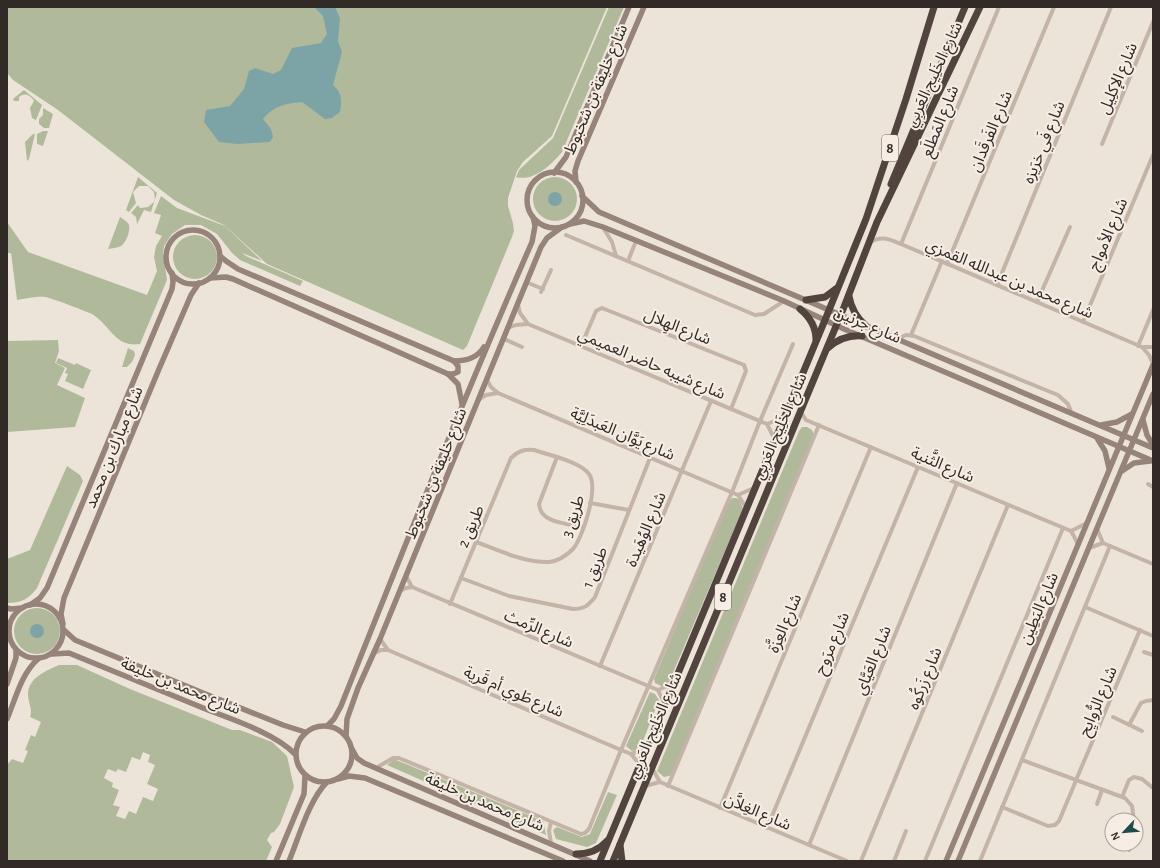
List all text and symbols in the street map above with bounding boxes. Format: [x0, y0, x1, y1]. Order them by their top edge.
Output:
street label: شارع الخَلِيج العَربِي [902, 19, 969, 131]
street label: شارع خليفة بن شخبوط [561, 22, 634, 158]
street label: شارع الإكلِيل [1096, 40, 1144, 118]
street label: شارع المَطلَع [915, 82, 965, 161]
street label: شارع الفَرقَدان [964, 88, 1019, 176]
street label: شارع فَي خرَيزه [1017, 98, 1071, 187]
road number: 8 [882, 135, 898, 161]
street label: شارع الأمواج [1085, 196, 1134, 274]
street label: شارع محمد بن عبدالله القمزي [922, 236, 1096, 325]
street label: شارع جرنين [830, 304, 903, 350]
street label: شارع الهِلال [640, 306, 713, 351]
street label: شارع شيبه حاضر العميمي [574, 326, 728, 406]
street label: شارع الخَلِيج العَربِي [750, 371, 813, 484]
street label: شارع مبارك بن محمد [82, 384, 149, 512]
street label: شارع يَوَّان العَبدَلِيَّة [566, 404, 677, 467]
street label: شارع خليفة بن شخبوط [402, 406, 473, 542]
street label: شارع الثَّنية [907, 440, 978, 489]
street label: شارع الوُهَيدة [623, 490, 672, 571]
street label: طريق 3 [559, 493, 589, 540]
street label: طريق 2 [455, 503, 489, 551]
street label: طريق 1 [580, 544, 612, 591]
street label: شارع البَطِين [1017, 570, 1065, 648]
road number: 8 [715, 584, 731, 610]
street label: شارع العِزَّة [762, 590, 808, 657]
street label: شارع الرِّمث [500, 606, 576, 654]
street label: شارع مرَوح [812, 610, 856, 678]
street label: شارع العَيَّاي [852, 624, 898, 699]
street label: شارع زَركُوه [903, 644, 948, 713]
street label: شارع محمد بن خليفة [117, 655, 243, 721]
street label: شارع طَوي أم قَرية [460, 661, 567, 724]
street label: شارع الرُّوايِح [1075, 664, 1123, 740]
street label: شارع الخَلِيج العَربِي [625, 670, 688, 783]
street label: شارع محمد بن خليفة [421, 770, 546, 838]
street label: شارع الغِلاَّن [720, 787, 795, 837]
north arrow [1104, 812, 1144, 852]
text: N [1109, 830, 1122, 842]

